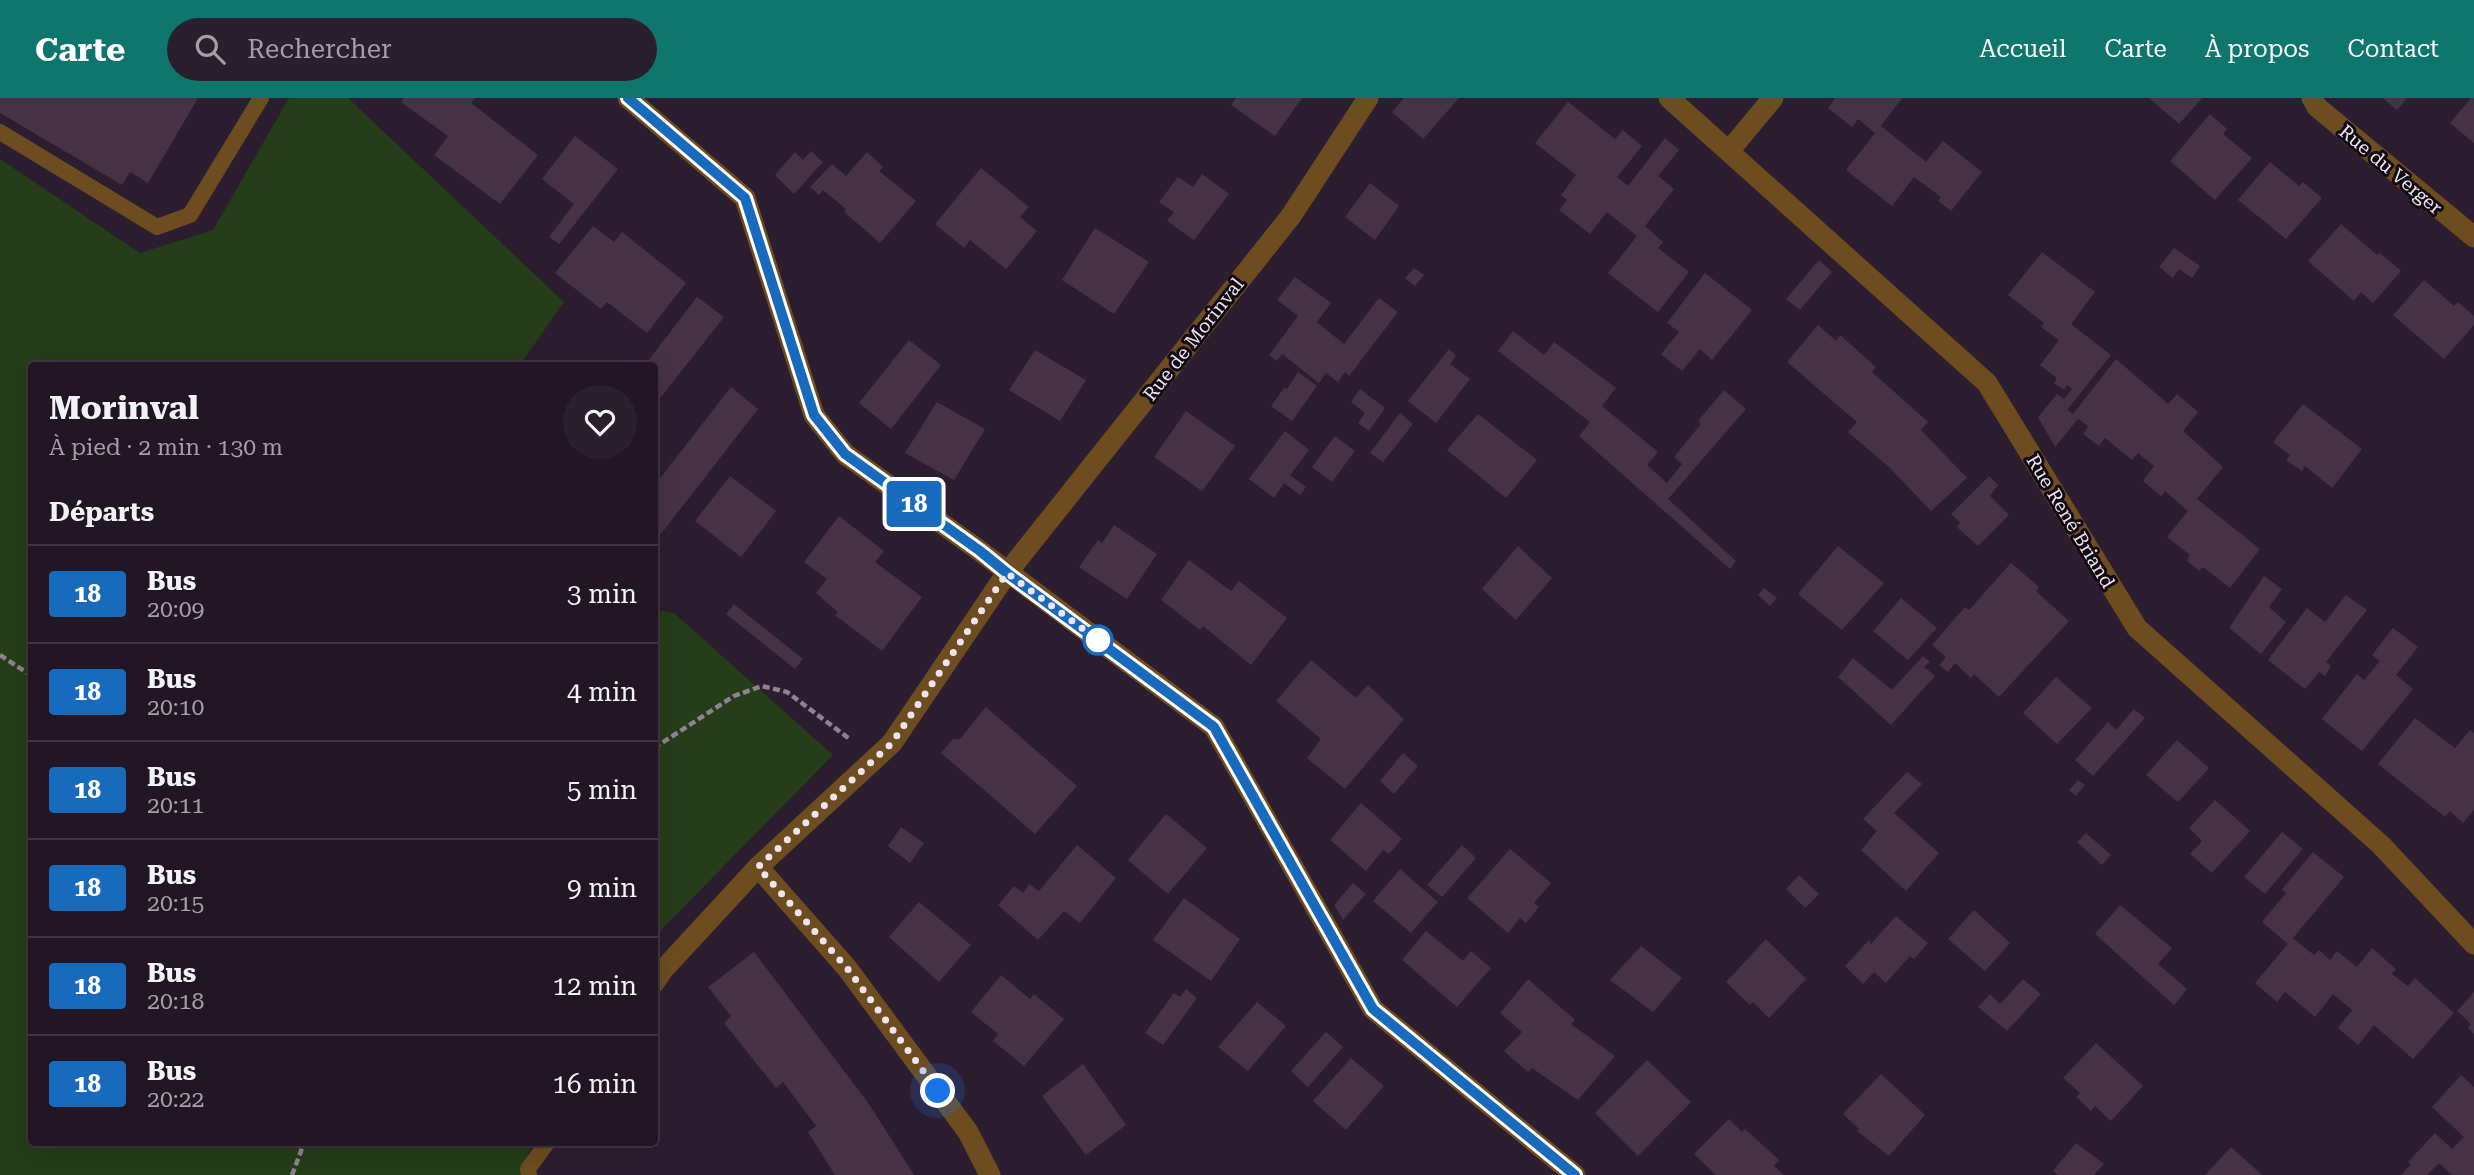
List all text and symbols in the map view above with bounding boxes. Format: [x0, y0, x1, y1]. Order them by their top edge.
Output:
search box [167, 18, 657, 81]
text: Carte [35, 30, 125, 69]
icon: search [191, 30, 229, 68]
text: Rechercher [247, 34, 392, 64]
text: Accueil [1980, 35, 2066, 63]
text: Carte [2104, 35, 2167, 63]
text: À propos [2205, 35, 2309, 63]
text: Contact [2347, 35, 2439, 63]
street label: Rue du Verger [2334, 120, 2447, 219]
street label: Rue de Morinval [1138, 273, 1249, 405]
button: heart [563, 385, 637, 459]
text: Morinval [49, 388, 199, 427]
text: À pied · 2 min · 130 m [49, 434, 283, 461]
street label: Rue René Briand [2022, 450, 2120, 592]
line badge: 18 [883, 481, 946, 527]
text: 18 [901, 490, 927, 518]
text: Départs [49, 497, 154, 527]
text: Bus [147, 566, 196, 596]
text: 3 min [567, 579, 637, 609]
text: 18 [74, 580, 101, 608]
text: 20:09 [147, 596, 204, 623]
unlabelled marker [1083, 625, 1113, 655]
text: Bus [147, 664, 196, 694]
text: 4 min [567, 677, 637, 707]
text: 18 [74, 678, 101, 706]
text: 20:10 [147, 694, 204, 721]
text: Bus [147, 762, 196, 792]
text: 5 min [567, 775, 637, 805]
text: 18 [74, 776, 101, 804]
text: 20:11 [147, 792, 204, 819]
text: Bus [147, 860, 196, 890]
text: 9 min [567, 873, 637, 903]
text: 18 [74, 874, 101, 902]
text: 20:15 [147, 890, 204, 917]
text: Bus [147, 958, 196, 988]
text: 12 min [553, 971, 637, 1001]
text: 18 [74, 972, 101, 1000]
text: 20:18 [147, 988, 204, 1015]
text: Bus [147, 1056, 196, 1086]
text: 16 min [553, 1069, 637, 1099]
text: 18 [74, 1070, 101, 1098]
your location [920, 1073, 955, 1108]
text: 20:22 [147, 1086, 204, 1113]

